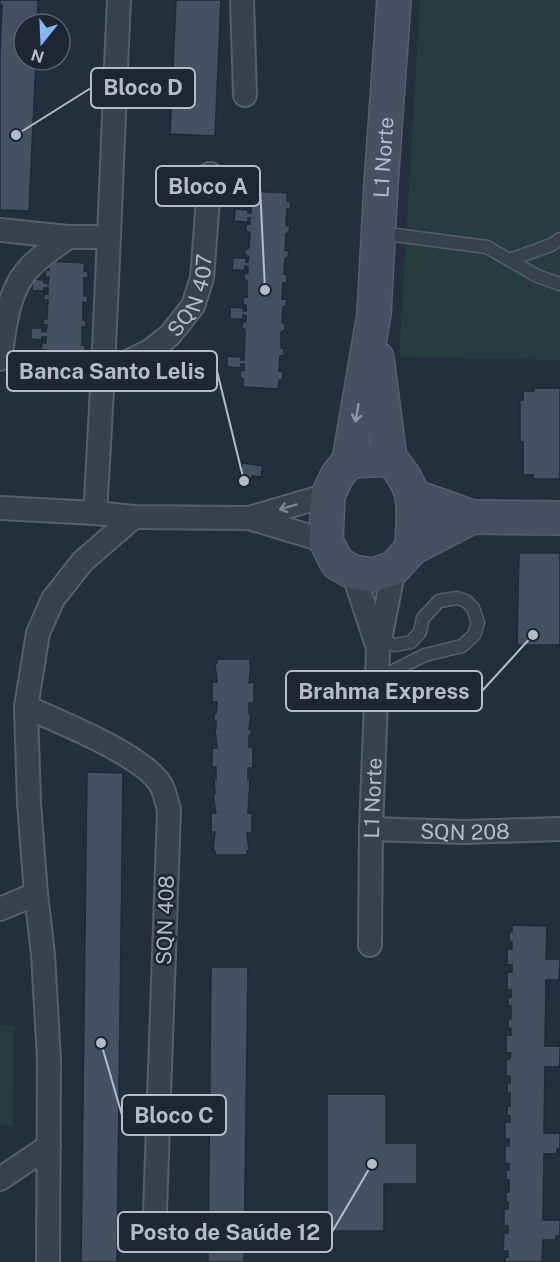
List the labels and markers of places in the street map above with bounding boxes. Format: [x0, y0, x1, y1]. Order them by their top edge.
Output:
callout: Bloco D [91, 68, 195, 108]
callout: Bloco A [156, 166, 260, 206]
callout: Banca Santo Lelis [7, 351, 217, 391]
callout: Brahma Express [286, 671, 482, 711]
callout: Bloco C [122, 1095, 226, 1135]
callout: Posto de Saúde 12 [118, 1212, 332, 1252]

